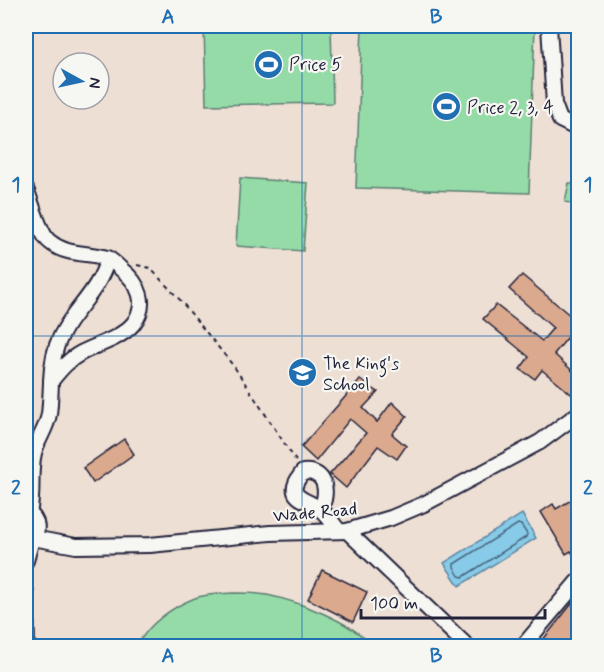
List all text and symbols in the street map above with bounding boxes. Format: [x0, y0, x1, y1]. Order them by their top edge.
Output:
text: A [161, 4, 175, 31]
text: B [430, 4, 443, 31]
sports icon: Price 5 [252, 48, 284, 80]
north arrow [51, 51, 111, 111]
place label: Price 5 [289, 53, 342, 77]
text: N [83, 76, 106, 90]
sports icon: Price 2, 3, 4 [430, 91, 462, 123]
place label: Price 2, 3, 4 [467, 96, 554, 120]
text: 1 [12, 172, 20, 199]
text: 1 [584, 172, 592, 199]
place label: The King's School [323, 352, 399, 397]
school or university icon: The King's School [286, 357, 318, 389]
text: 2 [11, 475, 21, 502]
text: 2 [583, 475, 593, 502]
street label: Wade Road [272, 497, 358, 529]
scale bar [361, 582, 546, 620]
text: 100 m [370, 592, 418, 616]
text: A [161, 643, 175, 670]
text: B [430, 643, 443, 670]

